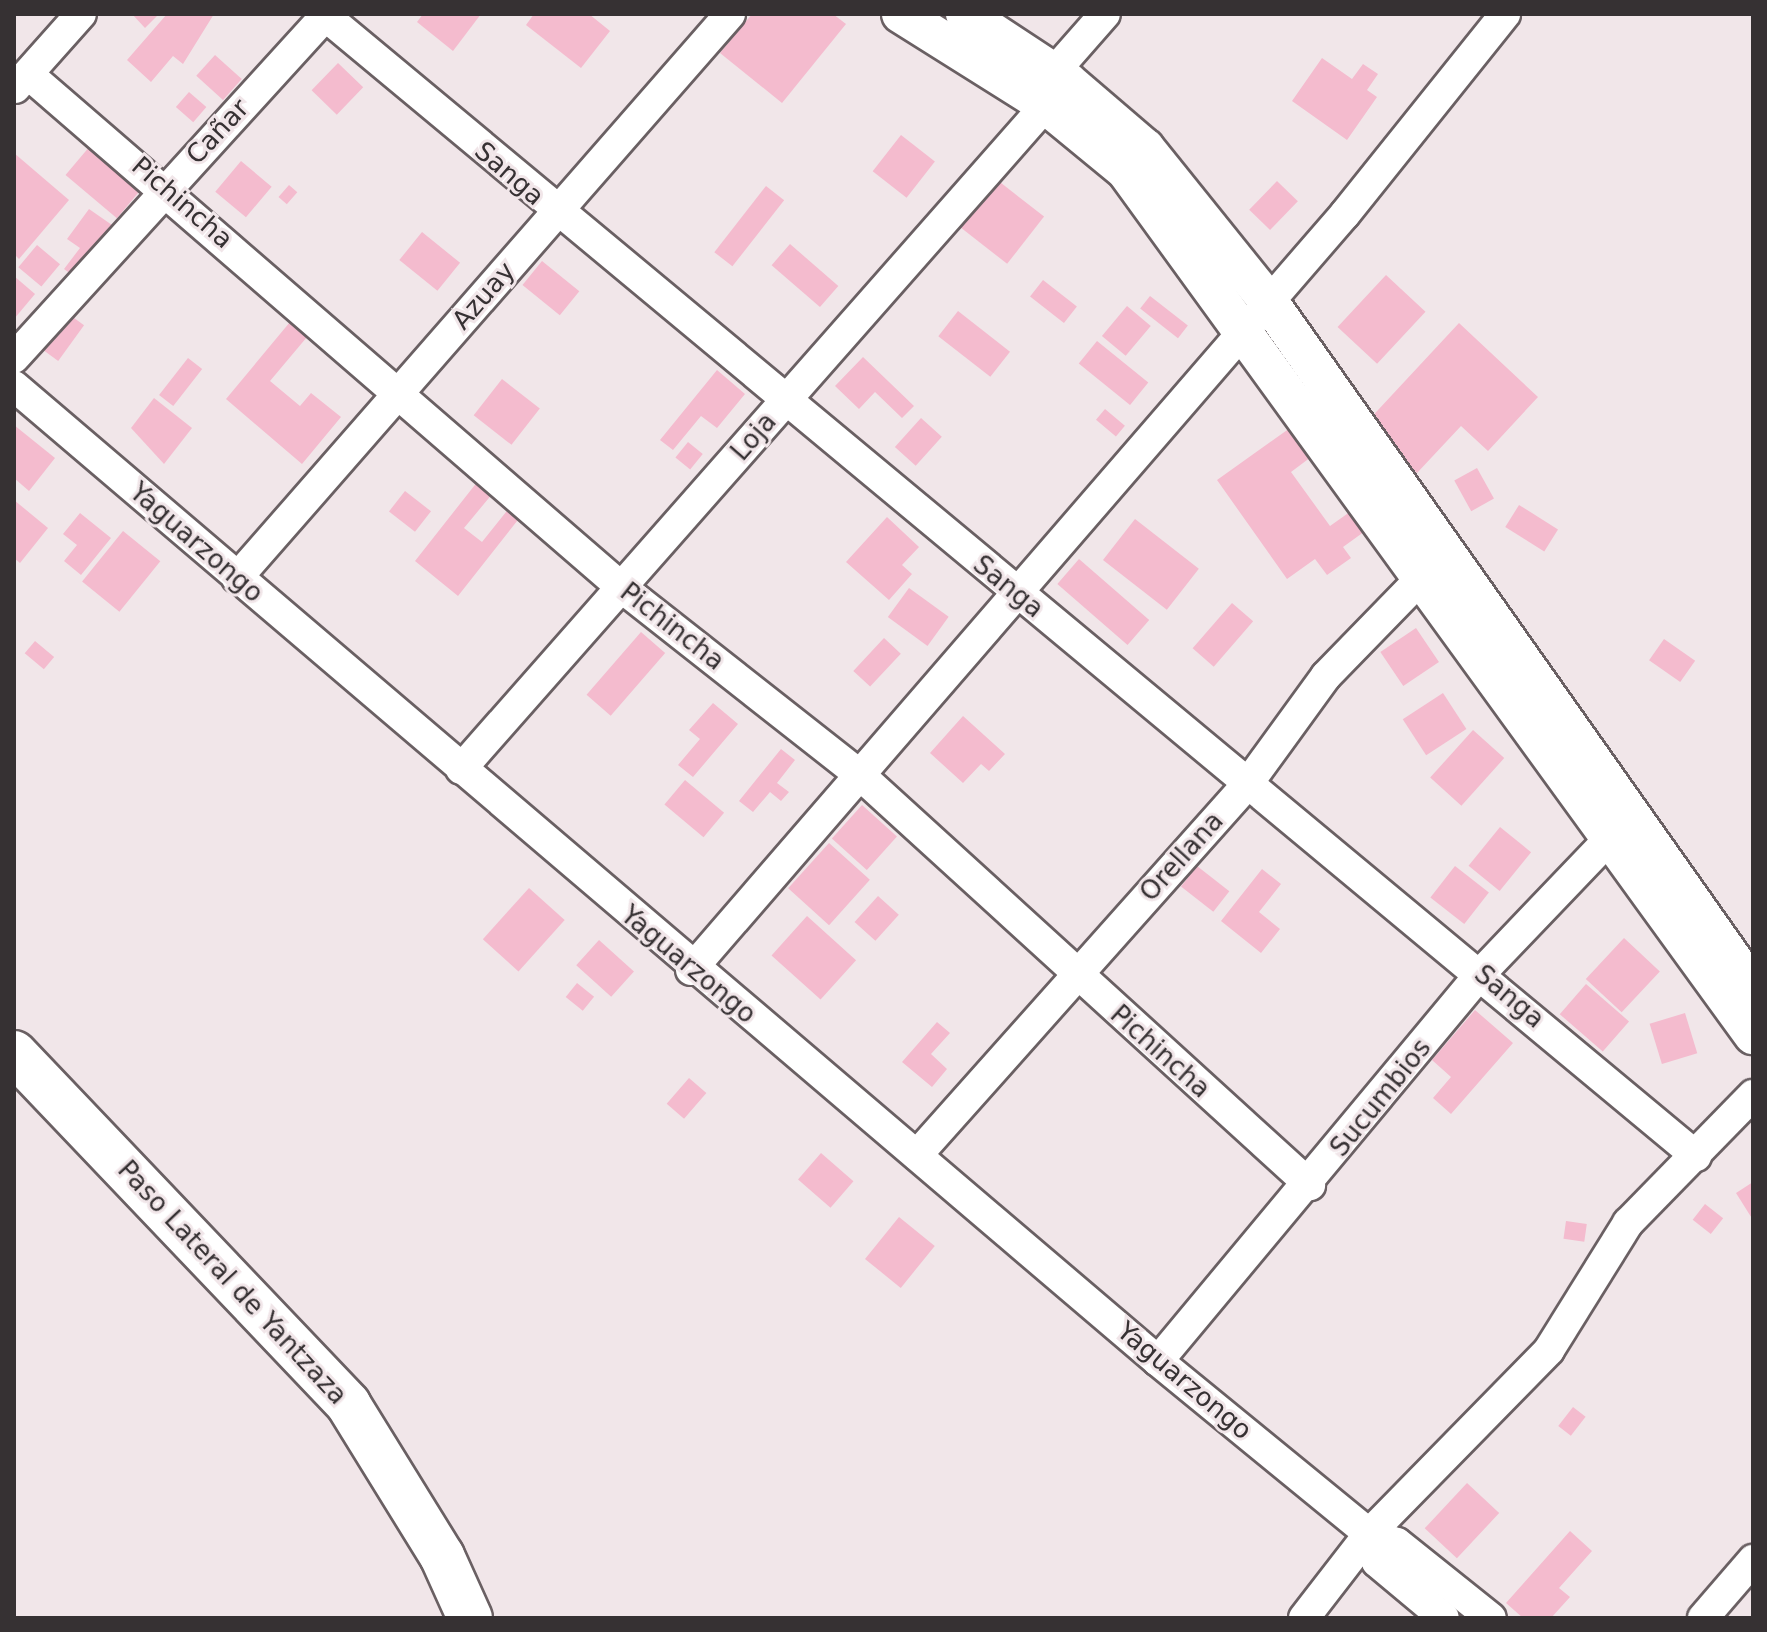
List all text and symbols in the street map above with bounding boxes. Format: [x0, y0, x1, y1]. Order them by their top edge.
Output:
street label: Cañar [180, 93, 256, 171]
street label: Sanga [468, 136, 550, 212]
street label: Pichincha [125, 151, 239, 255]
street label: Azuay [446, 256, 522, 336]
street label: Loja [725, 407, 783, 467]
street label: Yaguarzongo [123, 477, 269, 609]
street label: Sanga [967, 549, 1049, 625]
street label: Pichincha [614, 577, 730, 677]
street label: Orellana [1134, 806, 1230, 908]
street label: Yaguarzongo [614, 900, 762, 1030]
street label: Sanga [1468, 959, 1550, 1035]
street label: Pichincha [1104, 999, 1216, 1105]
street label: Sucumbios [1324, 1033, 1438, 1163]
street label: Paso Lateral de Yantzaza [111, 1155, 353, 1411]
street label: Yaguarzongo [1110, 1316, 1258, 1446]

